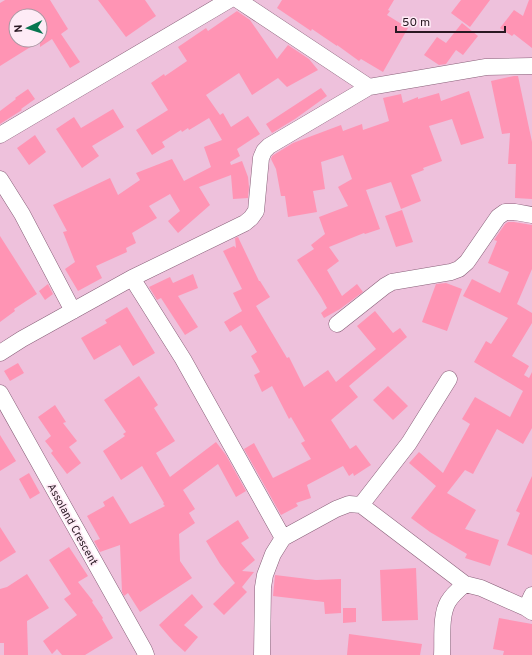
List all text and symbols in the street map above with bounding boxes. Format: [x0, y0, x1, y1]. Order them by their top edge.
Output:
north arrow [8, 8, 48, 48]
scale bar [396, 8, 505, 34]
text: 50 m [402, 15, 430, 31]
text: N [12, 24, 26, 33]
street label: Assoland Crescent [44, 481, 100, 568]

